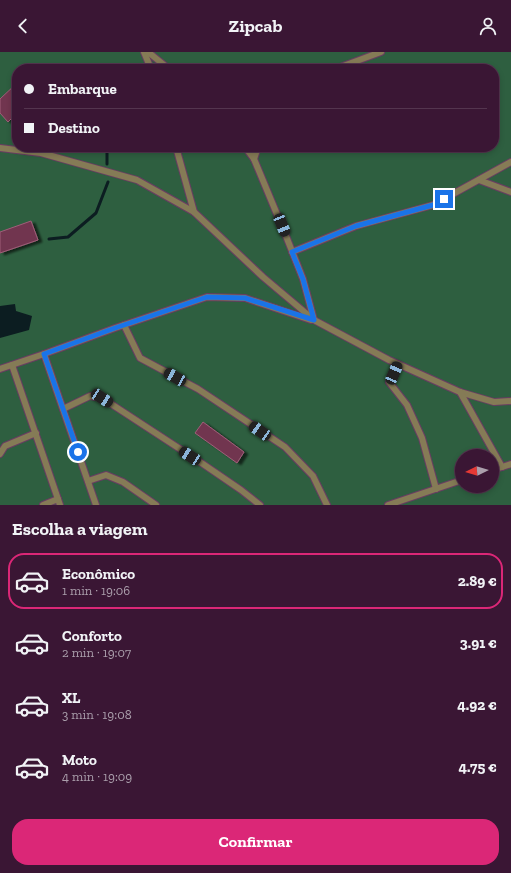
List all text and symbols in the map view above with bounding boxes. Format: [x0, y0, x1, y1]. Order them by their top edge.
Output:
icon: back [12, 15, 34, 37]
text: Zipcab [229, 15, 282, 37]
icon: person [477, 15, 499, 37]
text: Embarque [48, 80, 117, 98]
text: Destino [48, 119, 100, 137]
route end [435, 190, 453, 208]
car [272, 212, 292, 238]
car [384, 360, 404, 386]
car [162, 366, 188, 388]
car [89, 386, 115, 410]
car [247, 419, 273, 443]
route start [69, 443, 87, 461]
car [177, 444, 203, 468]
north arrow [455, 449, 499, 493]
map controls [455, 449, 499, 493]
text: Escolha a viagem [12, 518, 148, 540]
icon: car [14, 563, 50, 599]
text: Econômico [62, 565, 135, 583]
text: 2.89 € [458, 572, 497, 590]
text: 1 min · 19:06 [62, 583, 130, 598]
icon: car [14, 625, 50, 661]
text: Conforto [62, 627, 122, 645]
text: 3.91 € [460, 634, 497, 652]
text: 2 min · 19:07 [62, 645, 131, 660]
icon: car [14, 687, 50, 723]
text: XL [62, 689, 80, 707]
text: 4.92 € [457, 696, 497, 714]
text: 3 min · 19:08 [62, 707, 132, 722]
icon: car [14, 749, 50, 785]
text: Moto [62, 751, 97, 769]
text: 4.75 € [458, 758, 497, 776]
text: 4 min · 19:09 [62, 769, 132, 784]
button: Confirmar [12, 819, 499, 865]

